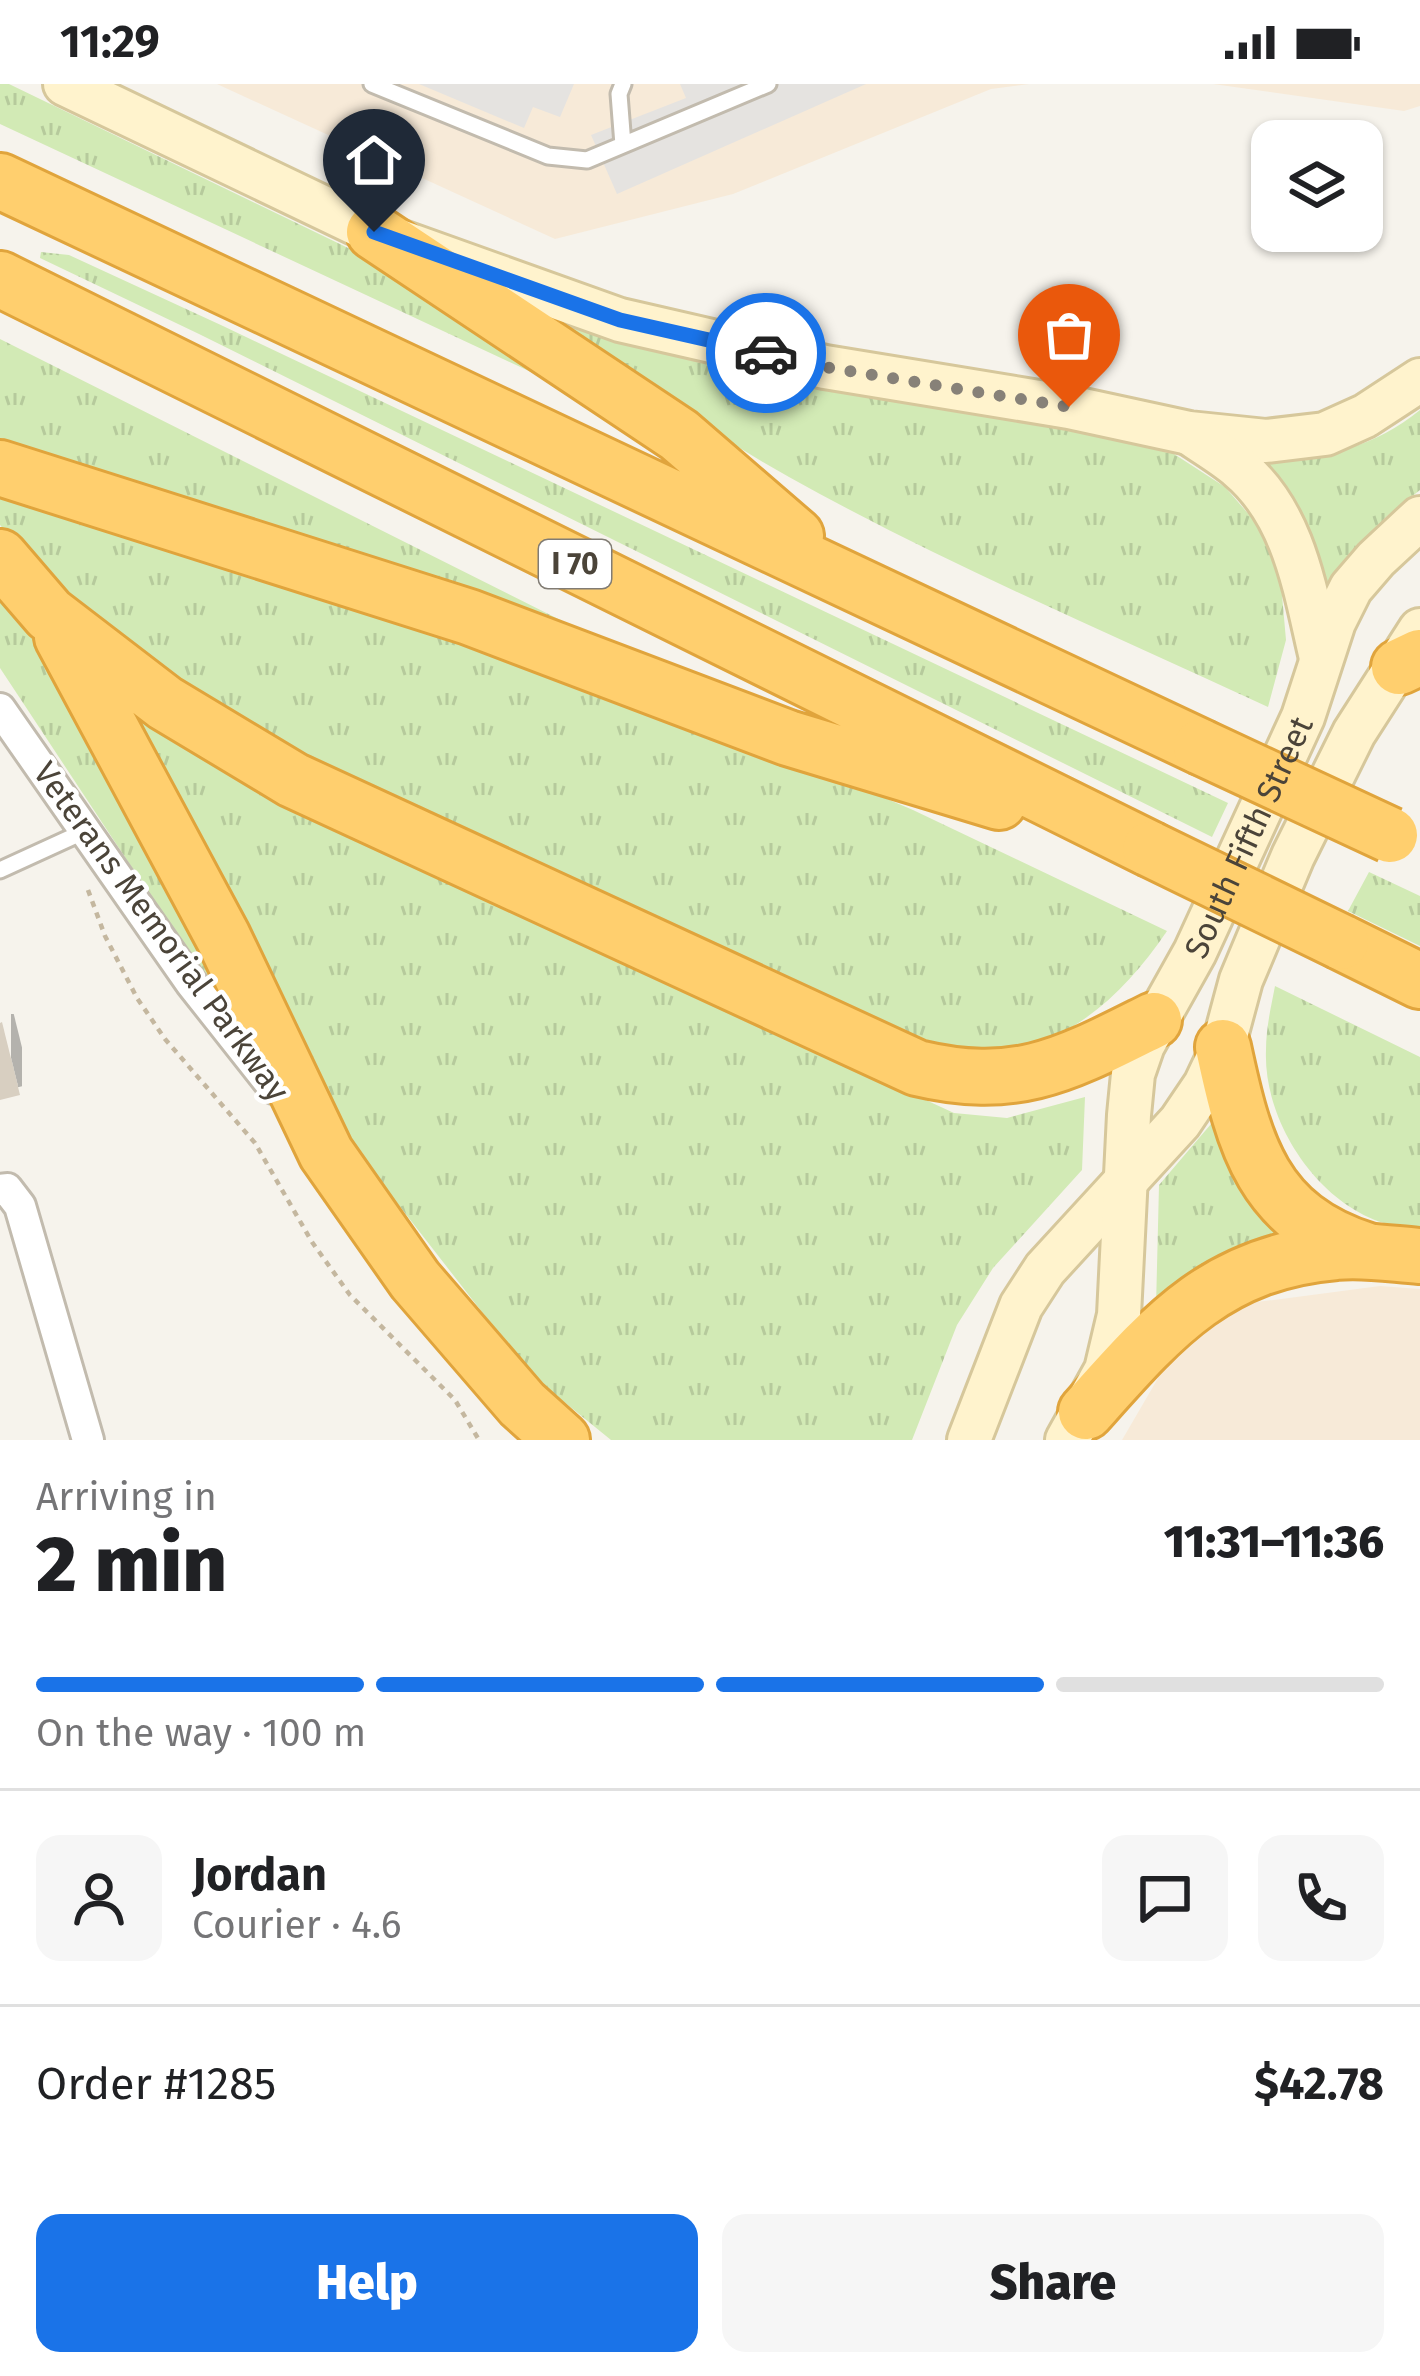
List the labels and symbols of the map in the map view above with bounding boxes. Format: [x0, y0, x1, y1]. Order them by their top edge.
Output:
pin [323, 109, 425, 232]
pin [1018, 284, 1120, 407]
courier [706, 293, 826, 413]
road number: I 70 [539, 540, 611, 588]
street label: South Fifth Street [1176, 710, 1322, 964]
street label: Veterans Memorial Parkway [25, 754, 298, 1109]

